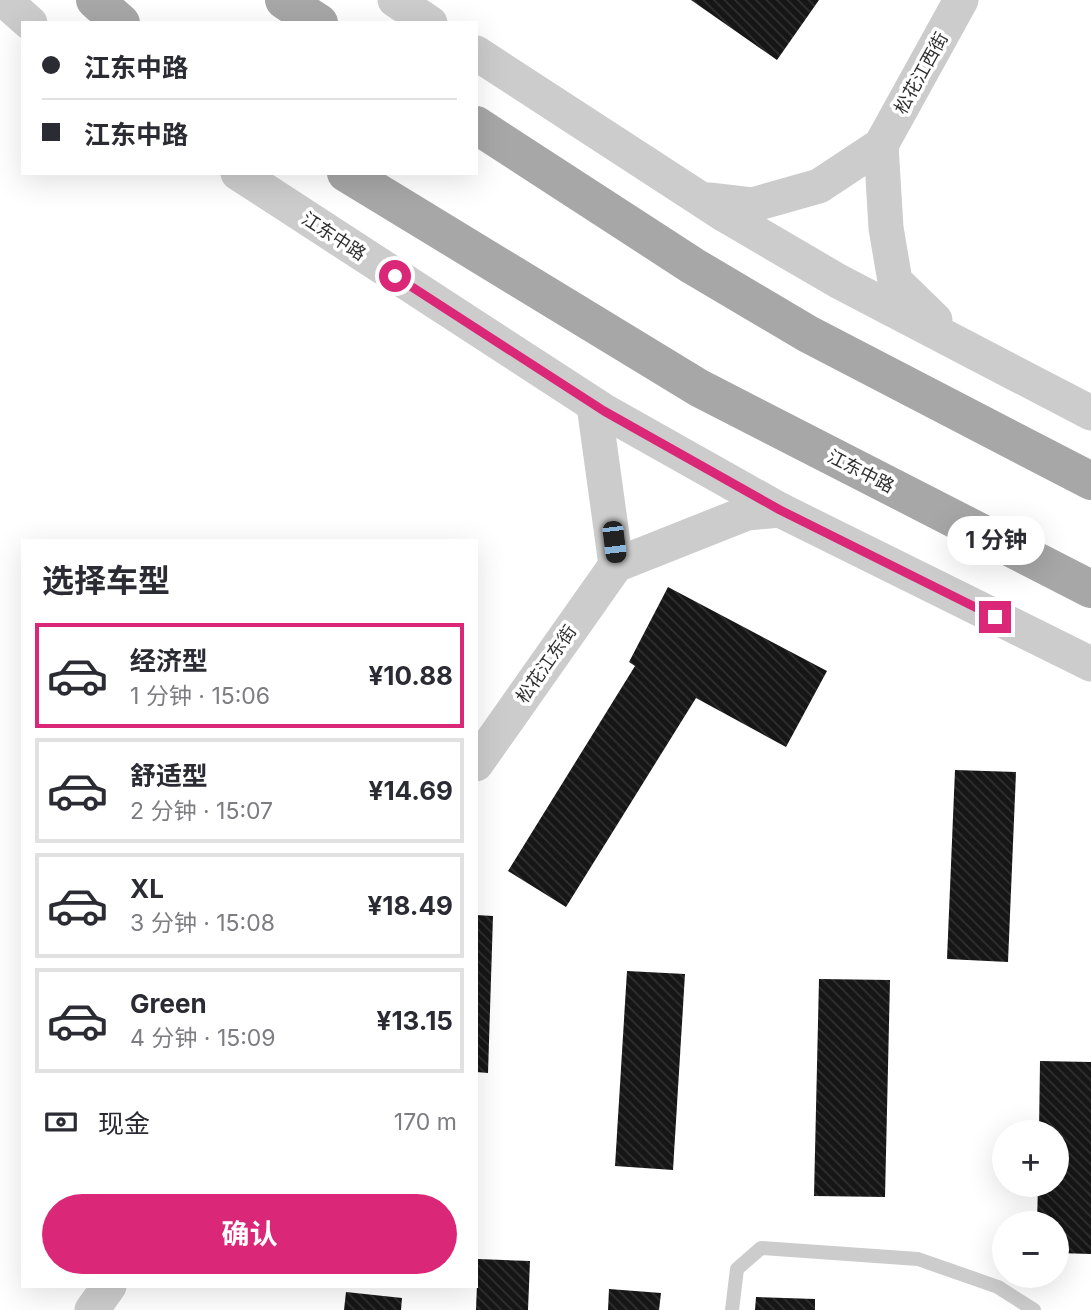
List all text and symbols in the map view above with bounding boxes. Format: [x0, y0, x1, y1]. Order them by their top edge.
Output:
street label: 松花江西街 [890, 29, 952, 117]
text: 江东中路 [84, 52, 188, 83]
text: 江东中路 [84, 119, 188, 150]
street label: 江东中路 [298, 208, 370, 264]
route start [379, 260, 411, 292]
street label: 江东中路 [824, 445, 898, 497]
callout: 1 分钟 [946, 516, 1044, 564]
car [602, 520, 627, 564]
text: 1 分钟 [965, 526, 1027, 554]
text: 选择车型 [42, 561, 170, 600]
route end [979, 601, 1011, 633]
street label: 松花江东街 [512, 621, 580, 707]
icon: car [46, 644, 109, 707]
text: 经济型 [130, 645, 208, 676]
text: ¥10.88 [368, 660, 453, 691]
text: 1 分钟 · 15:06 [130, 682, 270, 710]
icon: car [46, 759, 109, 822]
text: 舒适型 [130, 760, 208, 791]
text: ¥14.69 [369, 775, 453, 806]
text: 2 分钟 · 15:07 [130, 797, 273, 825]
text: XL [130, 873, 164, 904]
icon: car [46, 874, 109, 937]
text: ¥18.49 [367, 890, 453, 921]
text: 3 分钟 · 15:08 [130, 909, 275, 937]
text: Green [130, 988, 207, 1019]
icon: car [46, 989, 109, 1052]
text: ¥13.15 [377, 1005, 453, 1036]
text: 4 分钟 · 15:09 [130, 1024, 276, 1052]
icon: cash [42, 1103, 80, 1141]
text: 现金 [98, 1108, 150, 1139]
text: 170 m [394, 1108, 457, 1136]
map controls [992, 1120, 1069, 1288]
button: + [992, 1120, 1069, 1197]
button: 确认 [42, 1194, 457, 1274]
button: − [992, 1211, 1069, 1288]

